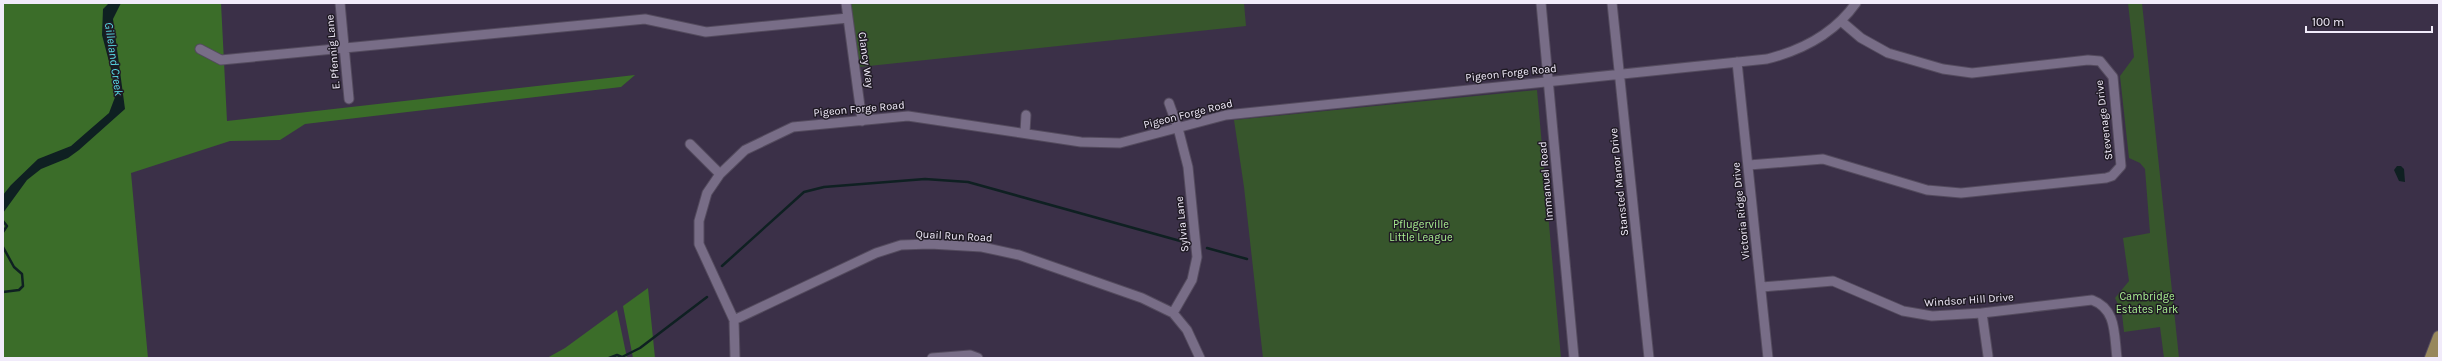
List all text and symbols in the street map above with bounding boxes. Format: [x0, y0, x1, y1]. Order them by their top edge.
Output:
scale bar [2306, 8, 2432, 34]
street label: E. Pfennig Lane [323, 14, 343, 90]
text: 100 m [2312, 15, 2344, 29]
water label: Gilleland Creek [102, 21, 126, 98]
street label: Clancy Way [856, 31, 876, 89]
street label: Pigeon Forge Road [1465, 62, 1557, 84]
street label: Stevenage Drive [2093, 79, 2115, 161]
street label: Pigeon Forge Road [1142, 97, 1234, 131]
street label: Pigeon Forge Road [813, 99, 905, 119]
street label: Stansted Manor Drive [1607, 127, 1631, 237]
street label: Immanuel Road [1536, 141, 1556, 221]
street label: Victoria Ridge Drive [1729, 161, 1753, 260]
street label: Sylvia Lane [1173, 195, 1191, 252]
park label: Pflugerville Little League [1389, 218, 1453, 244]
street label: Quail Run Road [915, 227, 993, 245]
street label: Windsor Hill Drive [1924, 290, 2015, 310]
park label: Cambridge Estates Park [2116, 290, 2178, 316]

